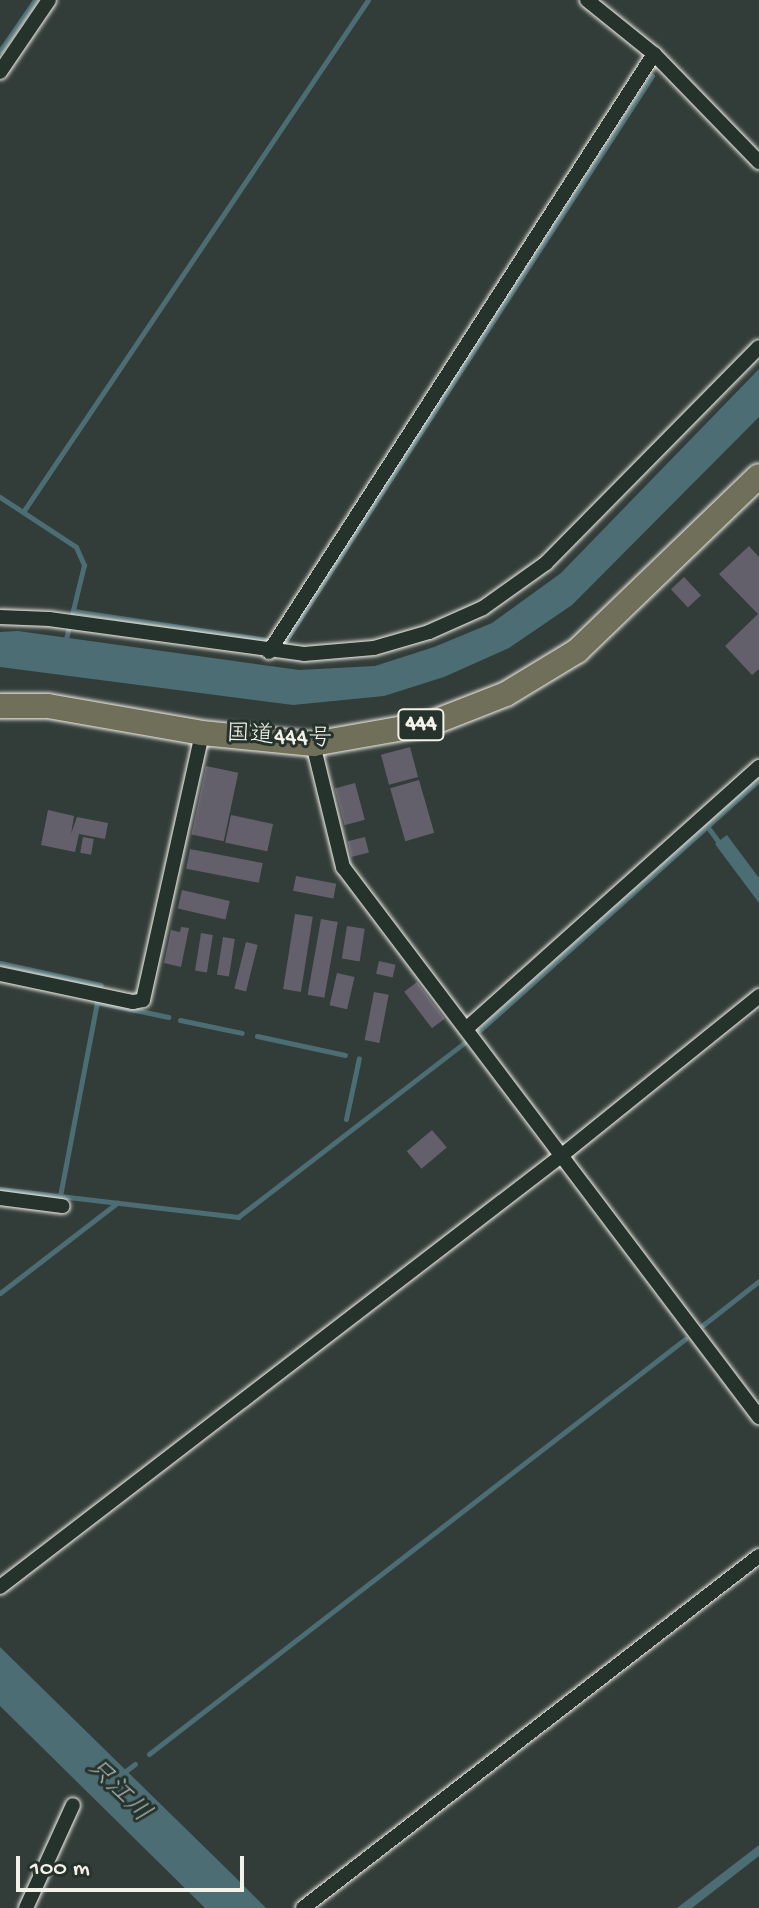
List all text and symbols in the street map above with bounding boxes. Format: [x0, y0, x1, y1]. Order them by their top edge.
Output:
road number: 444 [397, 707, 445, 743]
street label: 国道444号 [225, 721, 333, 755]
water label: 只江川 [78, 1753, 156, 1831]
scale bar [20, 1840, 248, 1890]
text: 100 m [30, 1855, 90, 1884]

